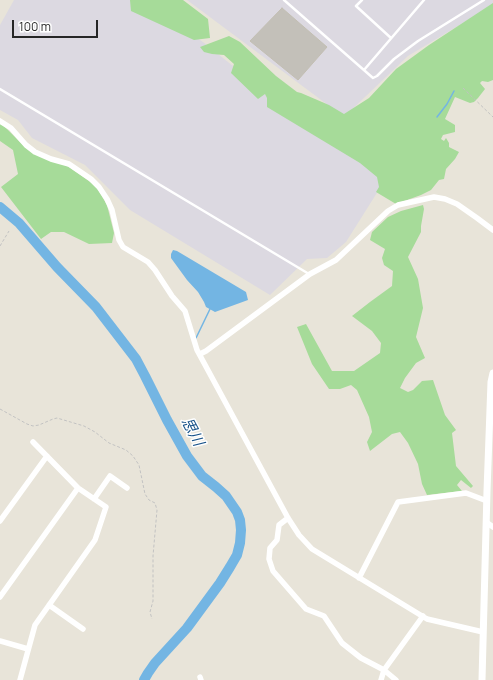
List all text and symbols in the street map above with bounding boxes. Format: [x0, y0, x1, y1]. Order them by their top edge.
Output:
scale bar [14, 12, 100, 38]
text: 100 m [19, 18, 51, 35]
water label: 思川 [177, 415, 207, 449]

